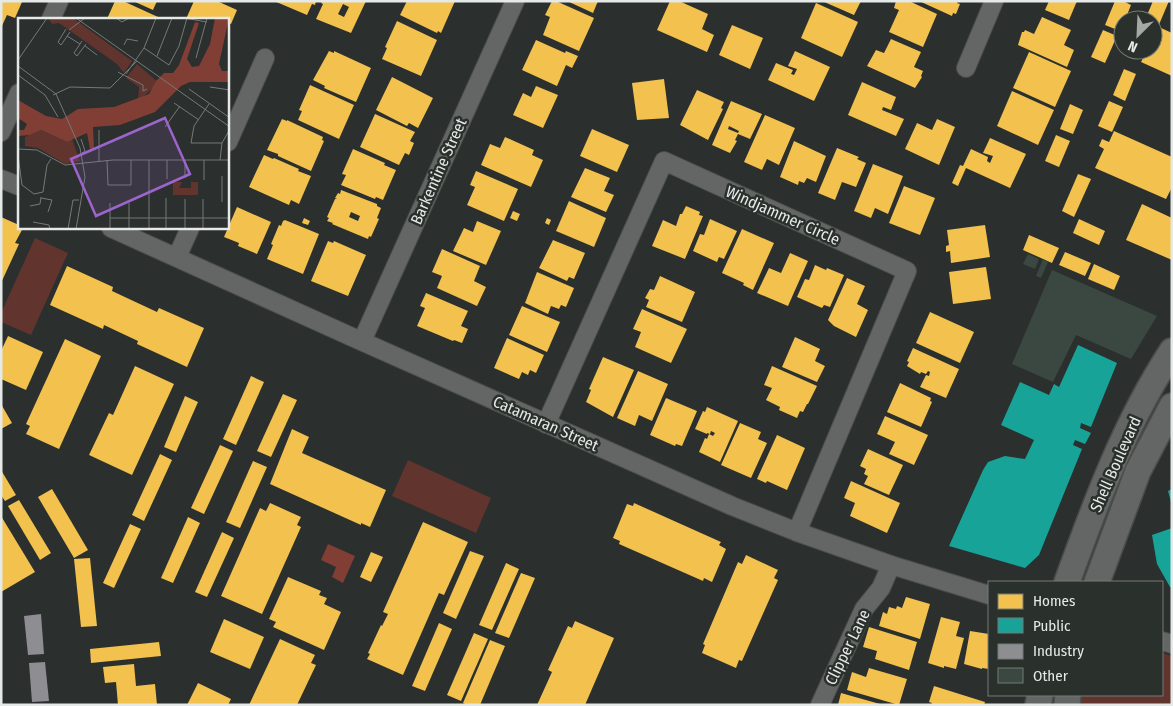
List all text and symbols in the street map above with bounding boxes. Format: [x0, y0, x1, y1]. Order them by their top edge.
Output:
north arrow [1113, 10, 1163, 60]
inset map [18, 18, 229, 229]
text: N [1126, 37, 1140, 56]
street label: Barkentine Street [406, 114, 471, 227]
street label: Windjammer Circle [723, 182, 843, 249]
street label: Catamaran Street [490, 392, 602, 456]
street label: Shell Boulevard [1086, 414, 1145, 515]
legend [988, 581, 1163, 696]
text: Homes [1033, 592, 1075, 610]
street label: Clipper Lane [821, 606, 874, 688]
text: Public [1033, 617, 1071, 635]
text: Industry [1033, 642, 1084, 660]
text: Other [1033, 667, 1069, 685]

